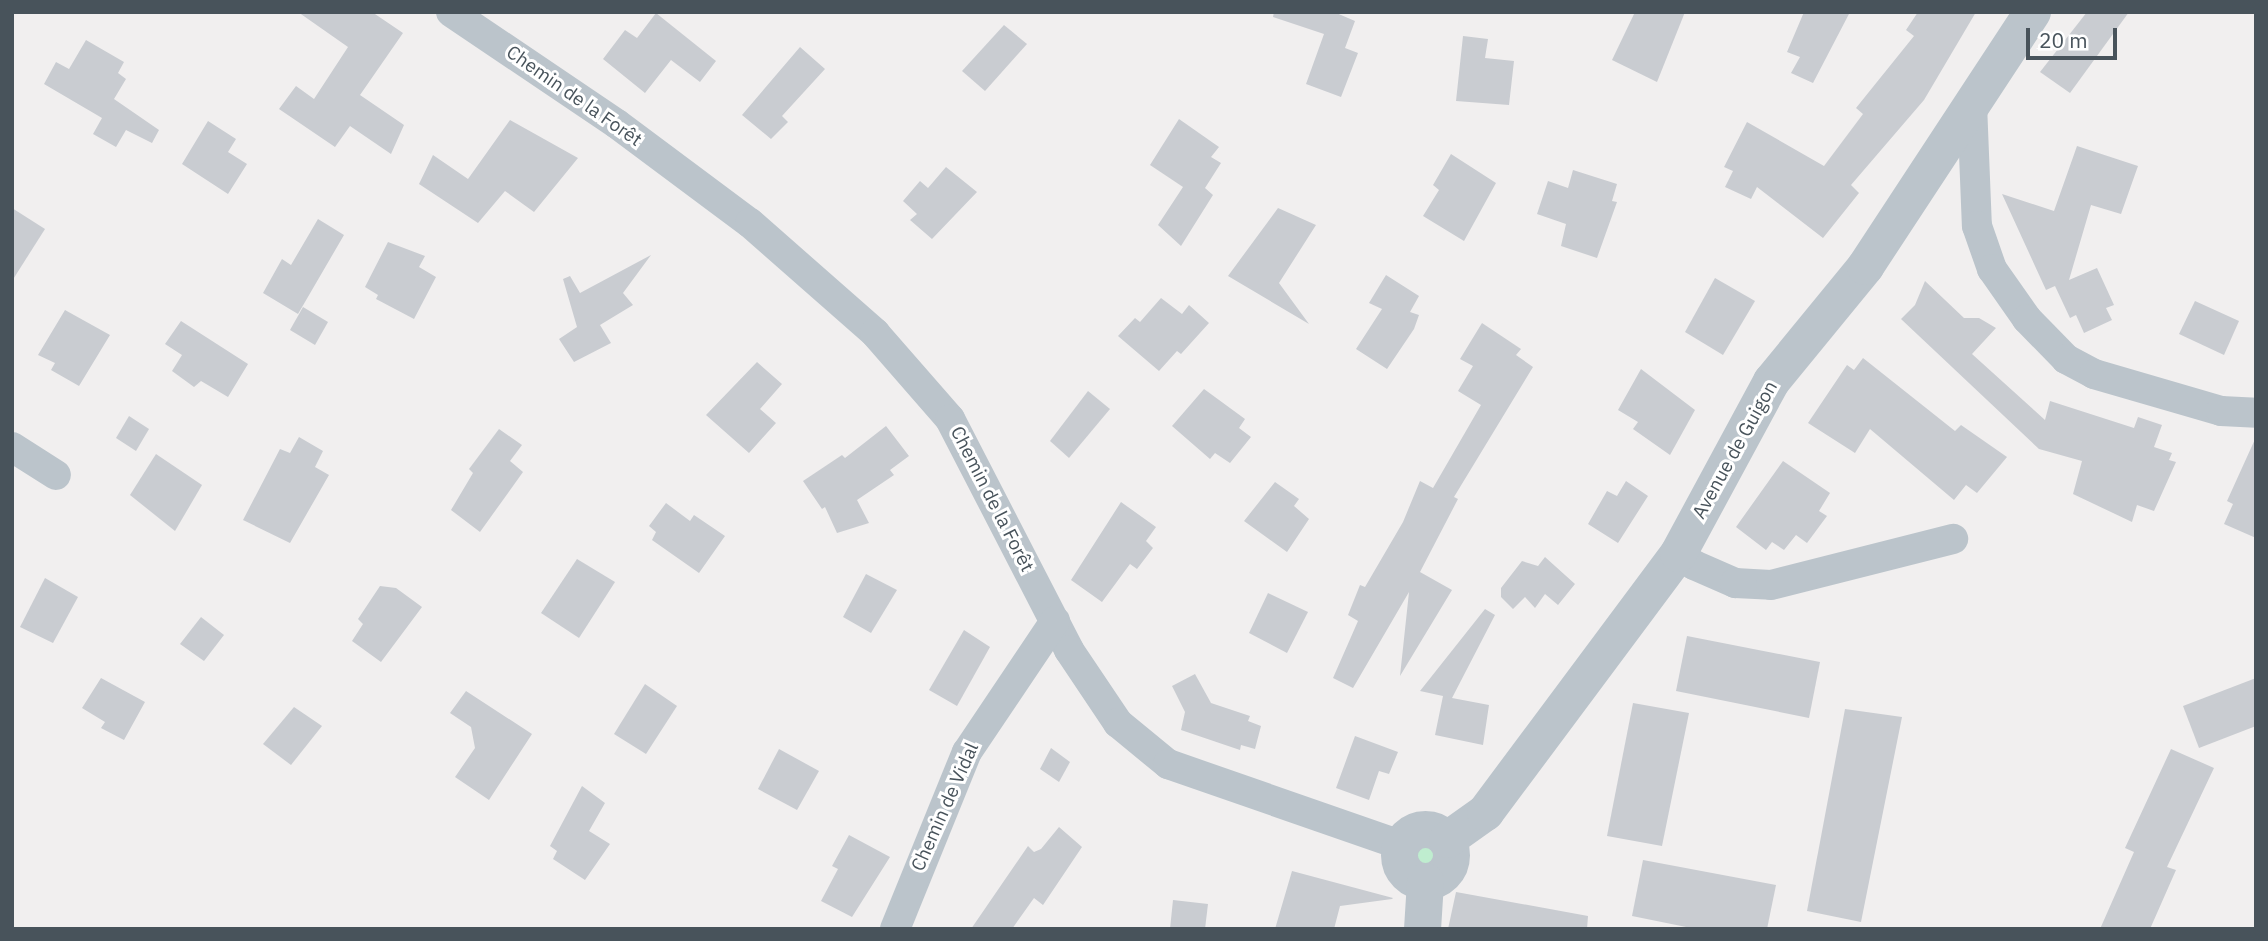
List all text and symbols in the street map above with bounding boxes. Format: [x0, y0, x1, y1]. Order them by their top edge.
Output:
scale bar [2030, 14, 2121, 58]
text: 20 m [2039, 26, 2088, 54]
street label: Chemin de la Forêt [502, 41, 646, 151]
street label: Avenue de Guigon [1688, 377, 1782, 523]
street label: Chemin de la Forêt [945, 422, 1039, 576]
street label: Chemin de Vidal [906, 739, 984, 875]

